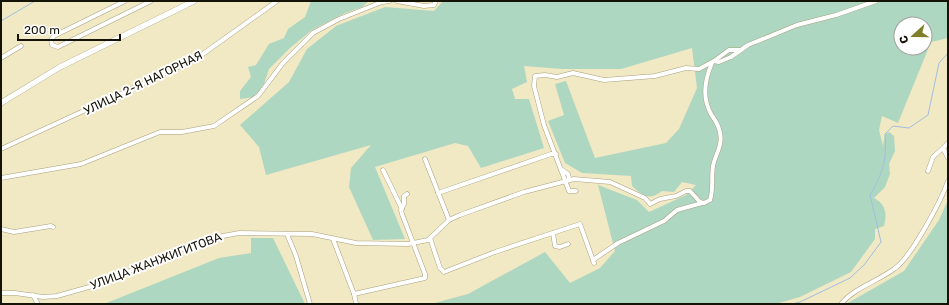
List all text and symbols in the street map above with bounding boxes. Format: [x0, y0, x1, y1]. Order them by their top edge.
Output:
scale bar [18, 16, 120, 42]
north arrow [893, 16, 933, 56]
text: 200 m [24, 23, 60, 37]
text: С [897, 33, 912, 45]
street label: УЛИЦА 2-Я НАГОРНАЯ [81, 48, 205, 118]
street label: УЛИЦА ЖАНЖИГИТОВА [88, 229, 224, 293]

